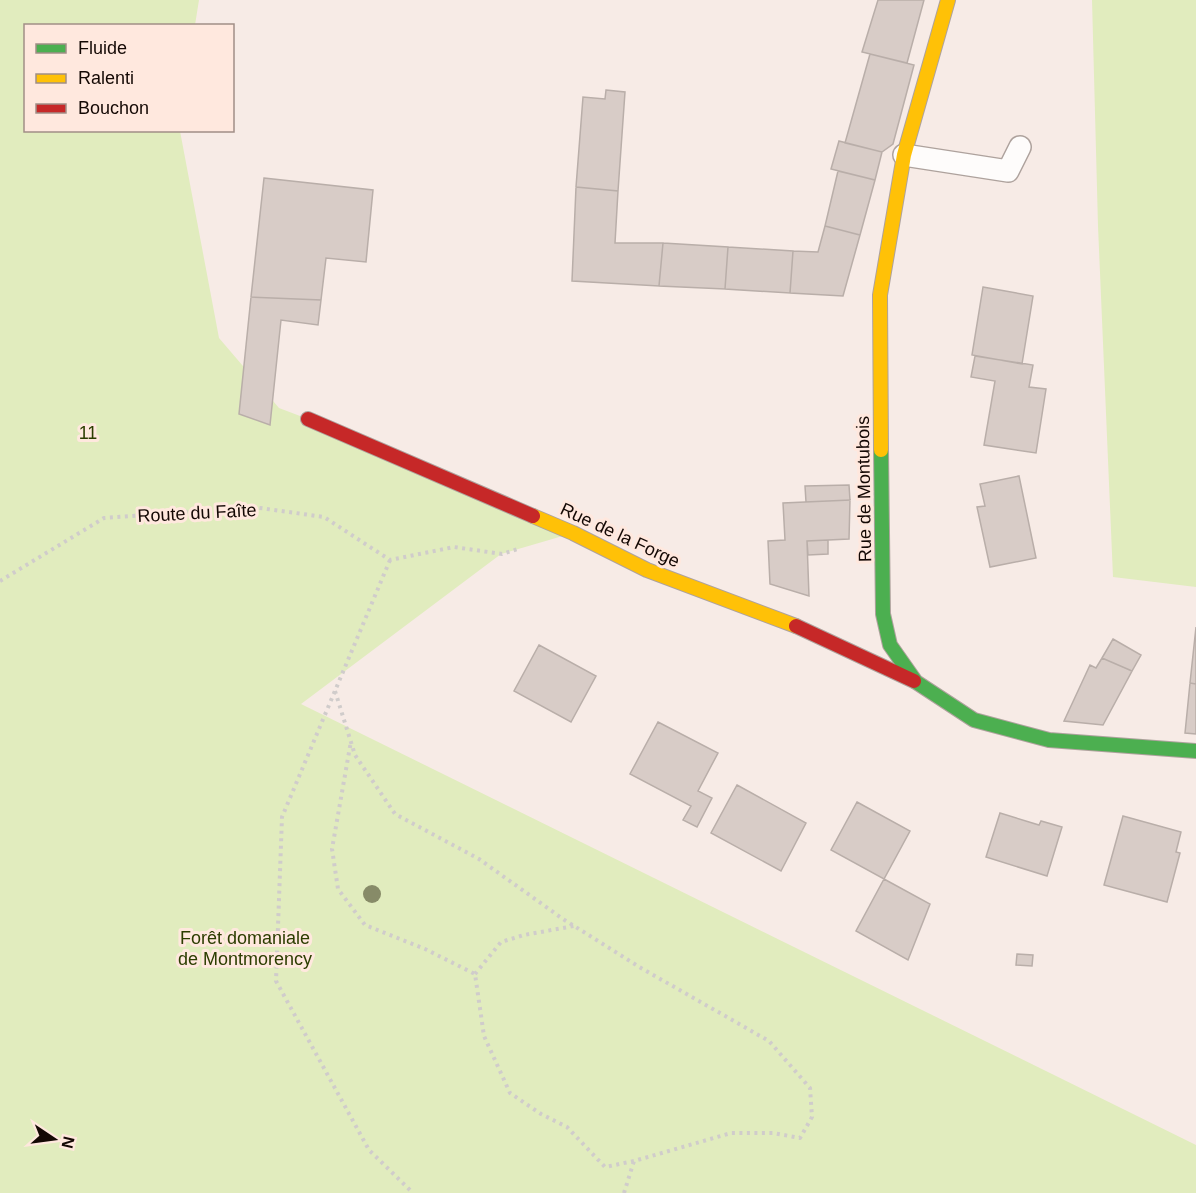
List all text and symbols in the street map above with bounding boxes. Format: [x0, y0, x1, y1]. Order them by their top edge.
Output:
legend [24, 24, 234, 132]
text: Fluide [78, 38, 127, 58]
text: Ralenti [78, 68, 134, 88]
text: Bouchon [78, 98, 149, 118]
street label: Rue de Montubois [853, 416, 875, 562]
park label: 11 [79, 423, 97, 443]
street label: Rue de la Forge [557, 499, 683, 571]
street label: Route du Faîte [137, 500, 257, 526]
park label: Forêt domaniale de Montmorency [178, 928, 312, 969]
north arrow [24, 1109, 84, 1169]
text: N [59, 1135, 78, 1150]

